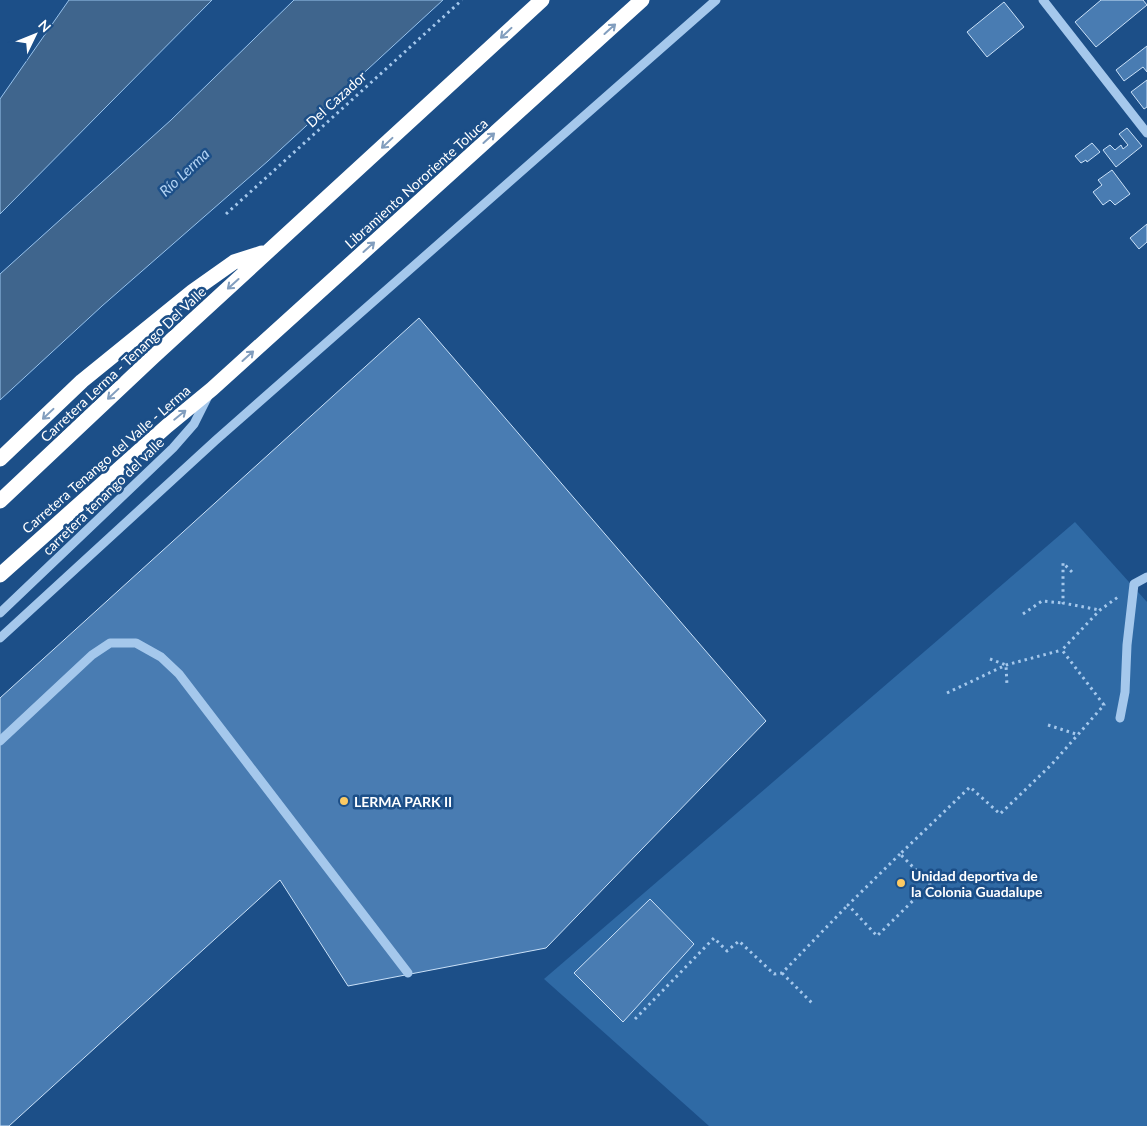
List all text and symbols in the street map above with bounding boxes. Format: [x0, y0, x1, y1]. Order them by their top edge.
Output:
north arrow [10, 10, 60, 60]
text: N [35, 16, 55, 36]
one-way arrow [603, 24, 616, 35]
one-way arrow [500, 27, 513, 39]
street label: Del Cazador [302, 67, 370, 131]
street label: Libramiento Nororiente Toluca [341, 114, 491, 252]
one-way arrow [483, 133, 496, 144]
one-way arrow [380, 137, 393, 149]
water label: Río Lerma [155, 144, 213, 200]
one-way arrow [362, 242, 375, 253]
one-way arrow [226, 278, 239, 290]
street label: Carretera Lerma - Tenango Del Valle [37, 283, 209, 445]
one-way arrow [242, 351, 255, 362]
street label: Carretera Tenango del Valle - Lerma [18, 381, 194, 537]
one-way arrow [107, 388, 120, 400]
one-way arrow [42, 408, 54, 420]
one-way arrow [174, 409, 187, 420]
street label: carretera tenango del valle [39, 434, 167, 558]
place label: LERMA PARK II [354, 793, 452, 810]
marker: LERMA PARK II [338, 795, 350, 807]
place label: Unidad deportiva de la Colonia Guadalupe [911, 867, 1043, 900]
marker: Unidad deportiva de la Colonia Guadalupe [895, 877, 907, 889]

